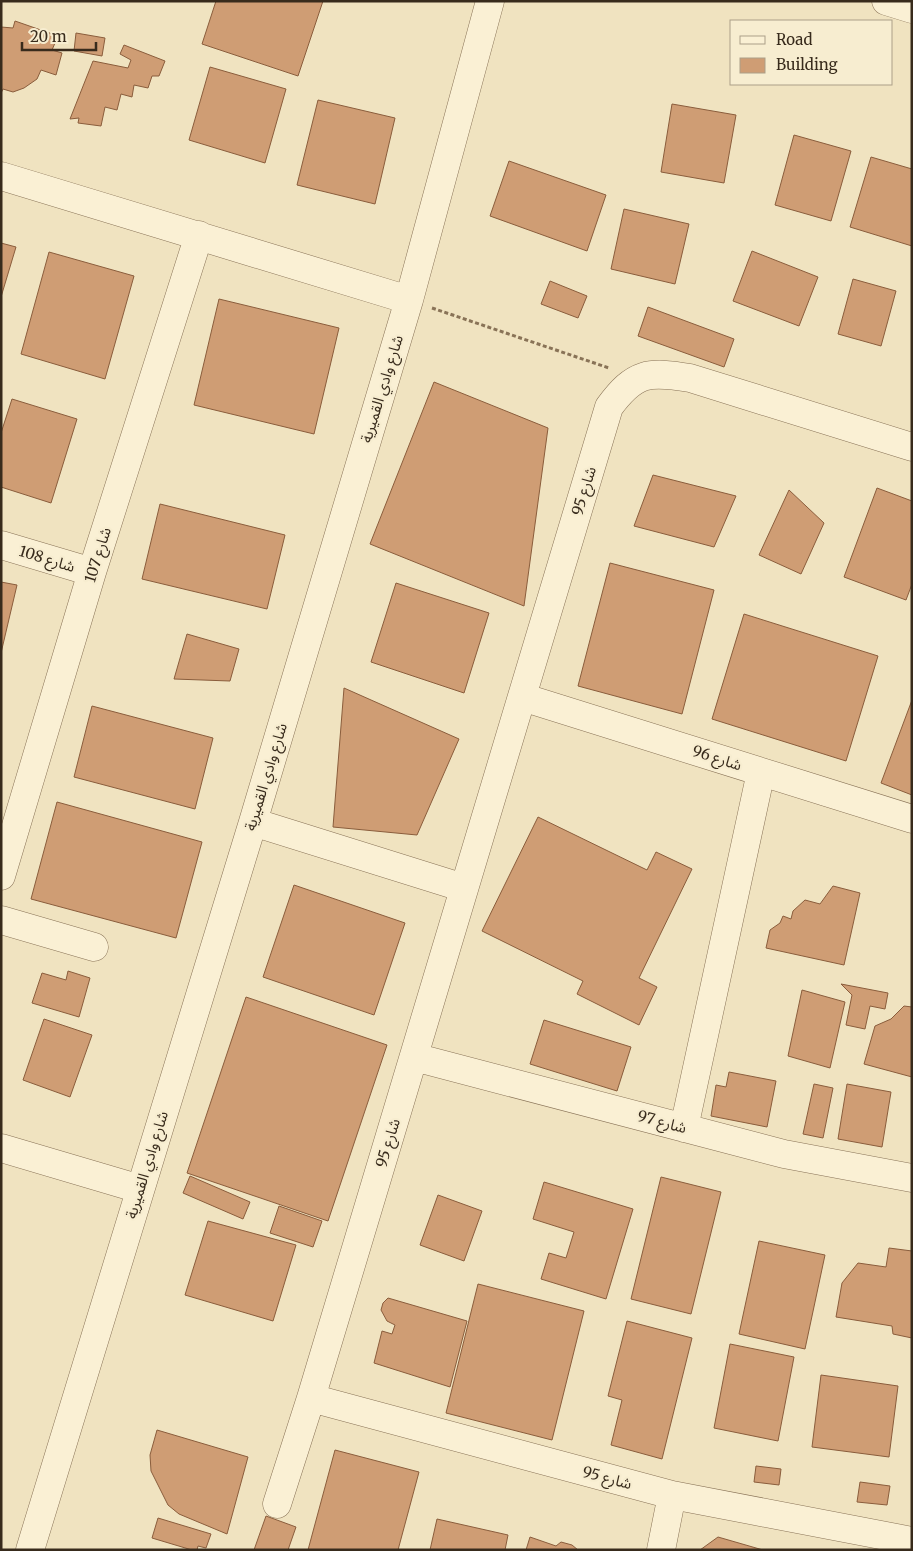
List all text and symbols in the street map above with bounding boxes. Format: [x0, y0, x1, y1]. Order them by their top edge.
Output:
scale bar [22, 20, 96, 52]
legend [730, 20, 893, 85]
text: 20 m [30, 27, 67, 46]
text: Road [776, 30, 812, 49]
text: Building [776, 55, 838, 74]
street label: شارع وادي القميرية [356, 332, 410, 446]
street label: شارع 95 [567, 464, 603, 519]
street label: شارع 107 [80, 525, 118, 586]
street label: شارع 108 [16, 541, 78, 579]
street label: شارع وادي القميرية [240, 720, 294, 834]
street label: شارع 96 [689, 741, 745, 777]
street label: شارع 97 [635, 1106, 689, 1140]
street label: شارع وادي القميرية [121, 1108, 175, 1222]
street label: شارع 95 [371, 1116, 407, 1171]
street label: شارع 95 [580, 1462, 634, 1496]

